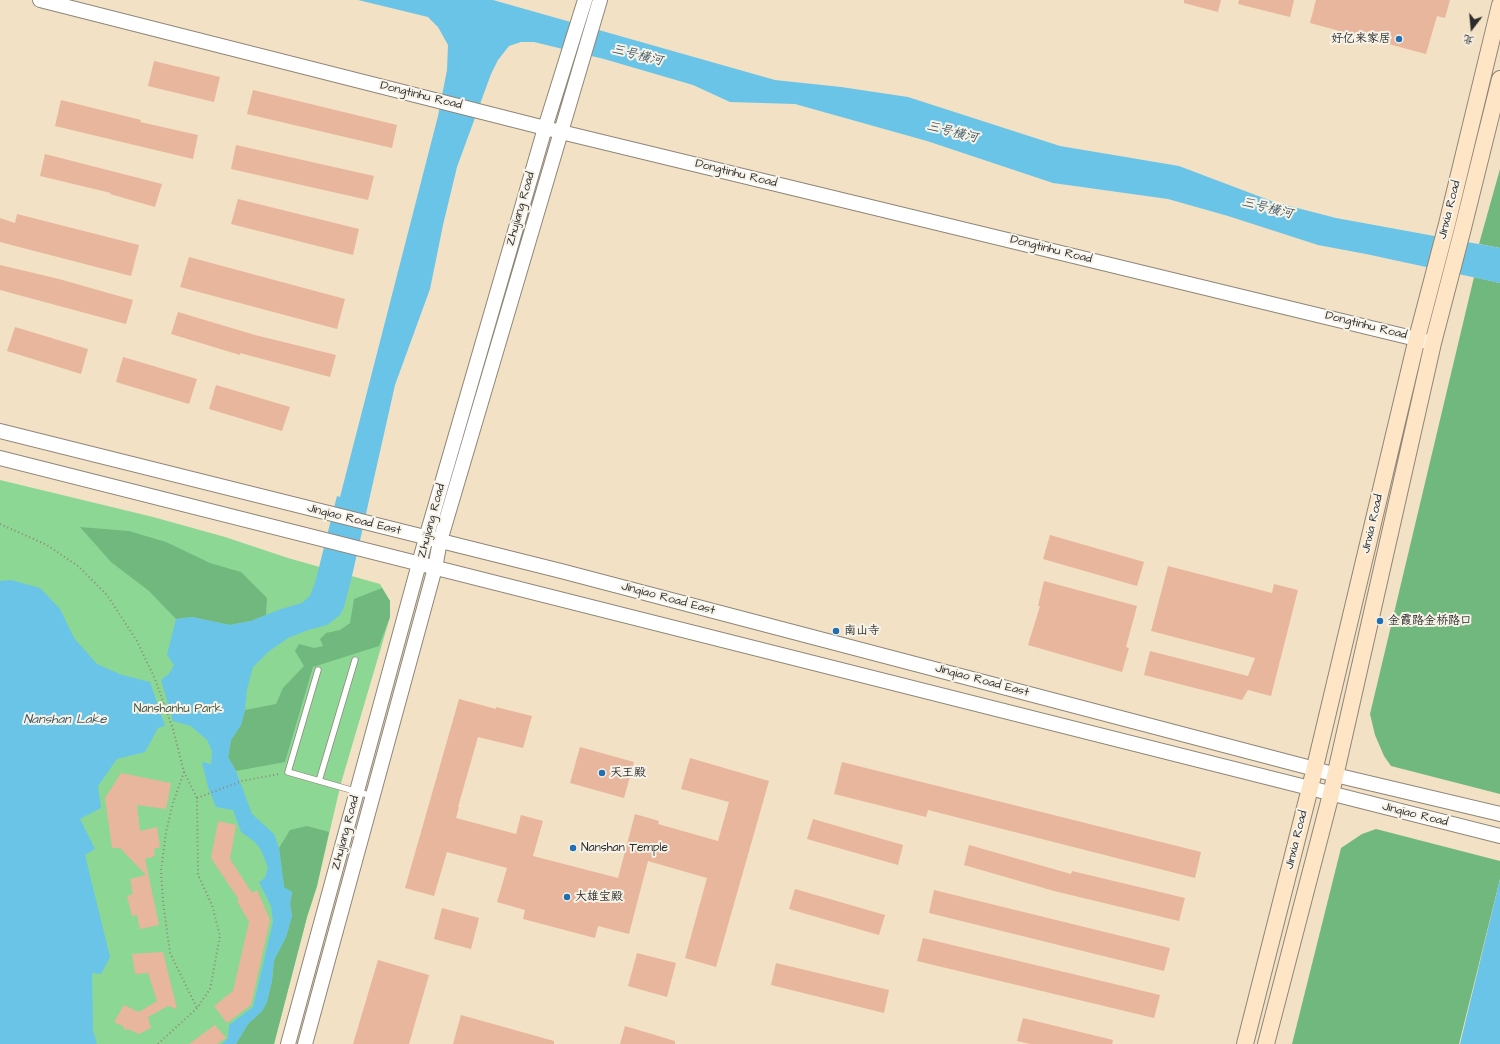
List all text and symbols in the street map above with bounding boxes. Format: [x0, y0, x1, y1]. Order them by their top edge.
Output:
north arrow [1452, 8, 1492, 48]
text: 北 [1461, 31, 1476, 49]
place label: 好亿来家居 [1331, 32, 1391, 46]
marker: 好亿来家居 [1394, 34, 1404, 44]
water label: 三号横河 [610, 42, 664, 70]
street label: Dongtinhu Road [379, 79, 463, 113]
water label: 三号横河 [925, 119, 979, 147]
street label: Dongtinhu Road [694, 157, 778, 191]
street label: Zhujiang Road [504, 170, 538, 248]
street label: Jinxia Road [1436, 179, 1464, 241]
water label: 三号横河 [1240, 195, 1294, 223]
street label: Dongtinhu Road [1009, 233, 1093, 267]
street label: Dongtinhu Road [1324, 309, 1408, 343]
street label: Zhujiang Road [415, 482, 449, 560]
street label: Jinxia Road [1359, 493, 1387, 555]
street label: Jinqiao Road East [306, 501, 402, 539]
street label: Jinqiao Road East [620, 580, 716, 618]
place label: 金霞路金桥路口 [1388, 614, 1472, 628]
marker: 金霞路金桥路口 [1375, 616, 1385, 626]
place label: 南山寺 [844, 624, 880, 638]
marker: 南山寺 [831, 626, 841, 636]
street label: Jinqiao Road East [934, 662, 1030, 700]
park label: Nanshanhu Park [134, 702, 222, 716]
water label: Nanshan Lake [23, 712, 107, 728]
place label: 天王殿 [610, 766, 646, 780]
marker: 天王殿 [597, 768, 607, 778]
street label: Zhujiang Road [329, 794, 363, 872]
street label: Jinqiao Road [1381, 800, 1449, 830]
street label: Jinxia Road [1283, 809, 1311, 871]
place label: Nanshan Temple [581, 841, 668, 855]
marker: Nanshan Temple [568, 843, 578, 853]
place label: 大雄宝殿 [575, 890, 623, 904]
marker: 大雄宝殿 [562, 892, 572, 902]

